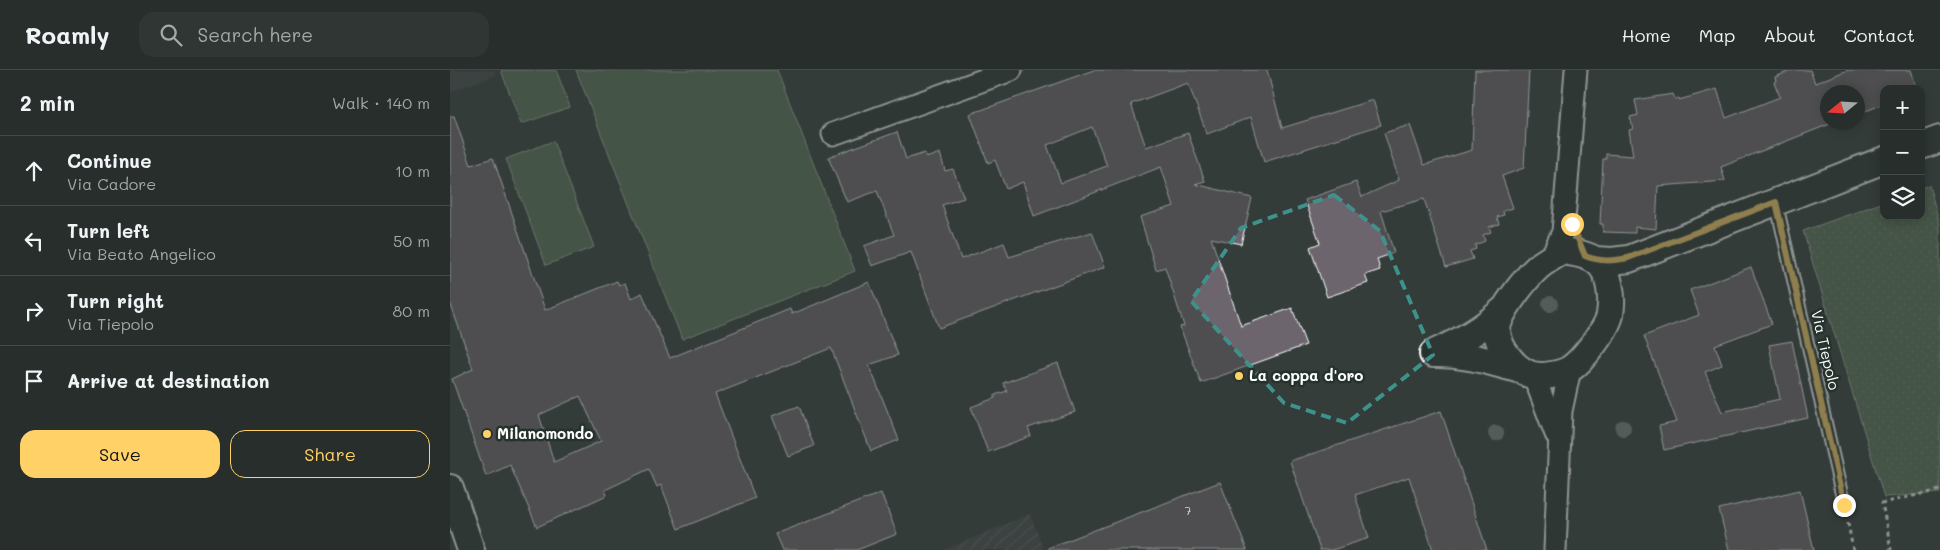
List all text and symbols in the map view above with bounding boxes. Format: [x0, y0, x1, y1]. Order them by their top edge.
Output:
search box [139, 12, 489, 57]
text: Roamly [25, 19, 109, 50]
icon: search [157, 21, 185, 49]
text: Search here [197, 22, 313, 47]
text: Home [1622, 23, 1671, 47]
text: Map [1699, 23, 1735, 47]
text: About [1763, 23, 1816, 47]
text: Contact [1844, 23, 1915, 47]
north arrow [1820, 85, 1865, 130]
map controls [1880, 85, 1925, 220]
button: + [1880, 85, 1925, 130]
text: 2 min [20, 89, 75, 116]
text: Walk · 140 m [332, 92, 430, 113]
button: − [1880, 130, 1925, 175]
text: Continue [67, 148, 152, 173]
icon: ahead [20, 157, 48, 185]
text: 10 m [395, 160, 430, 181]
text: Via Cadore [67, 173, 156, 194]
button: layers [1880, 175, 1925, 220]
route start [1561, 213, 1584, 236]
text: Turn left [67, 218, 150, 243]
icon: left [20, 227, 48, 255]
text: 50 m [393, 230, 430, 251]
text: Via Beato Angelico [67, 243, 216, 264]
text: Turn right [67, 288, 164, 313]
icon: right [20, 297, 48, 325]
text: 80 m [393, 300, 430, 321]
street label: Via Tiepolo [1807, 308, 1845, 392]
text: Via Tiepolo [67, 313, 154, 334]
place label: La coppa d'oro [1249, 365, 1363, 385]
icon: arrive [20, 367, 48, 395]
text: Arrive at destination [67, 368, 270, 393]
marker: La coppa d'oro [1233, 370, 1245, 382]
place label: Milanomondo [497, 423, 593, 443]
marker: Milanomondo [481, 428, 493, 440]
button: Save [20, 430, 220, 478]
button: Share [230, 430, 430, 478]
route end [1833, 494, 1856, 517]
house number: 7 [1185, 502, 1192, 518]

